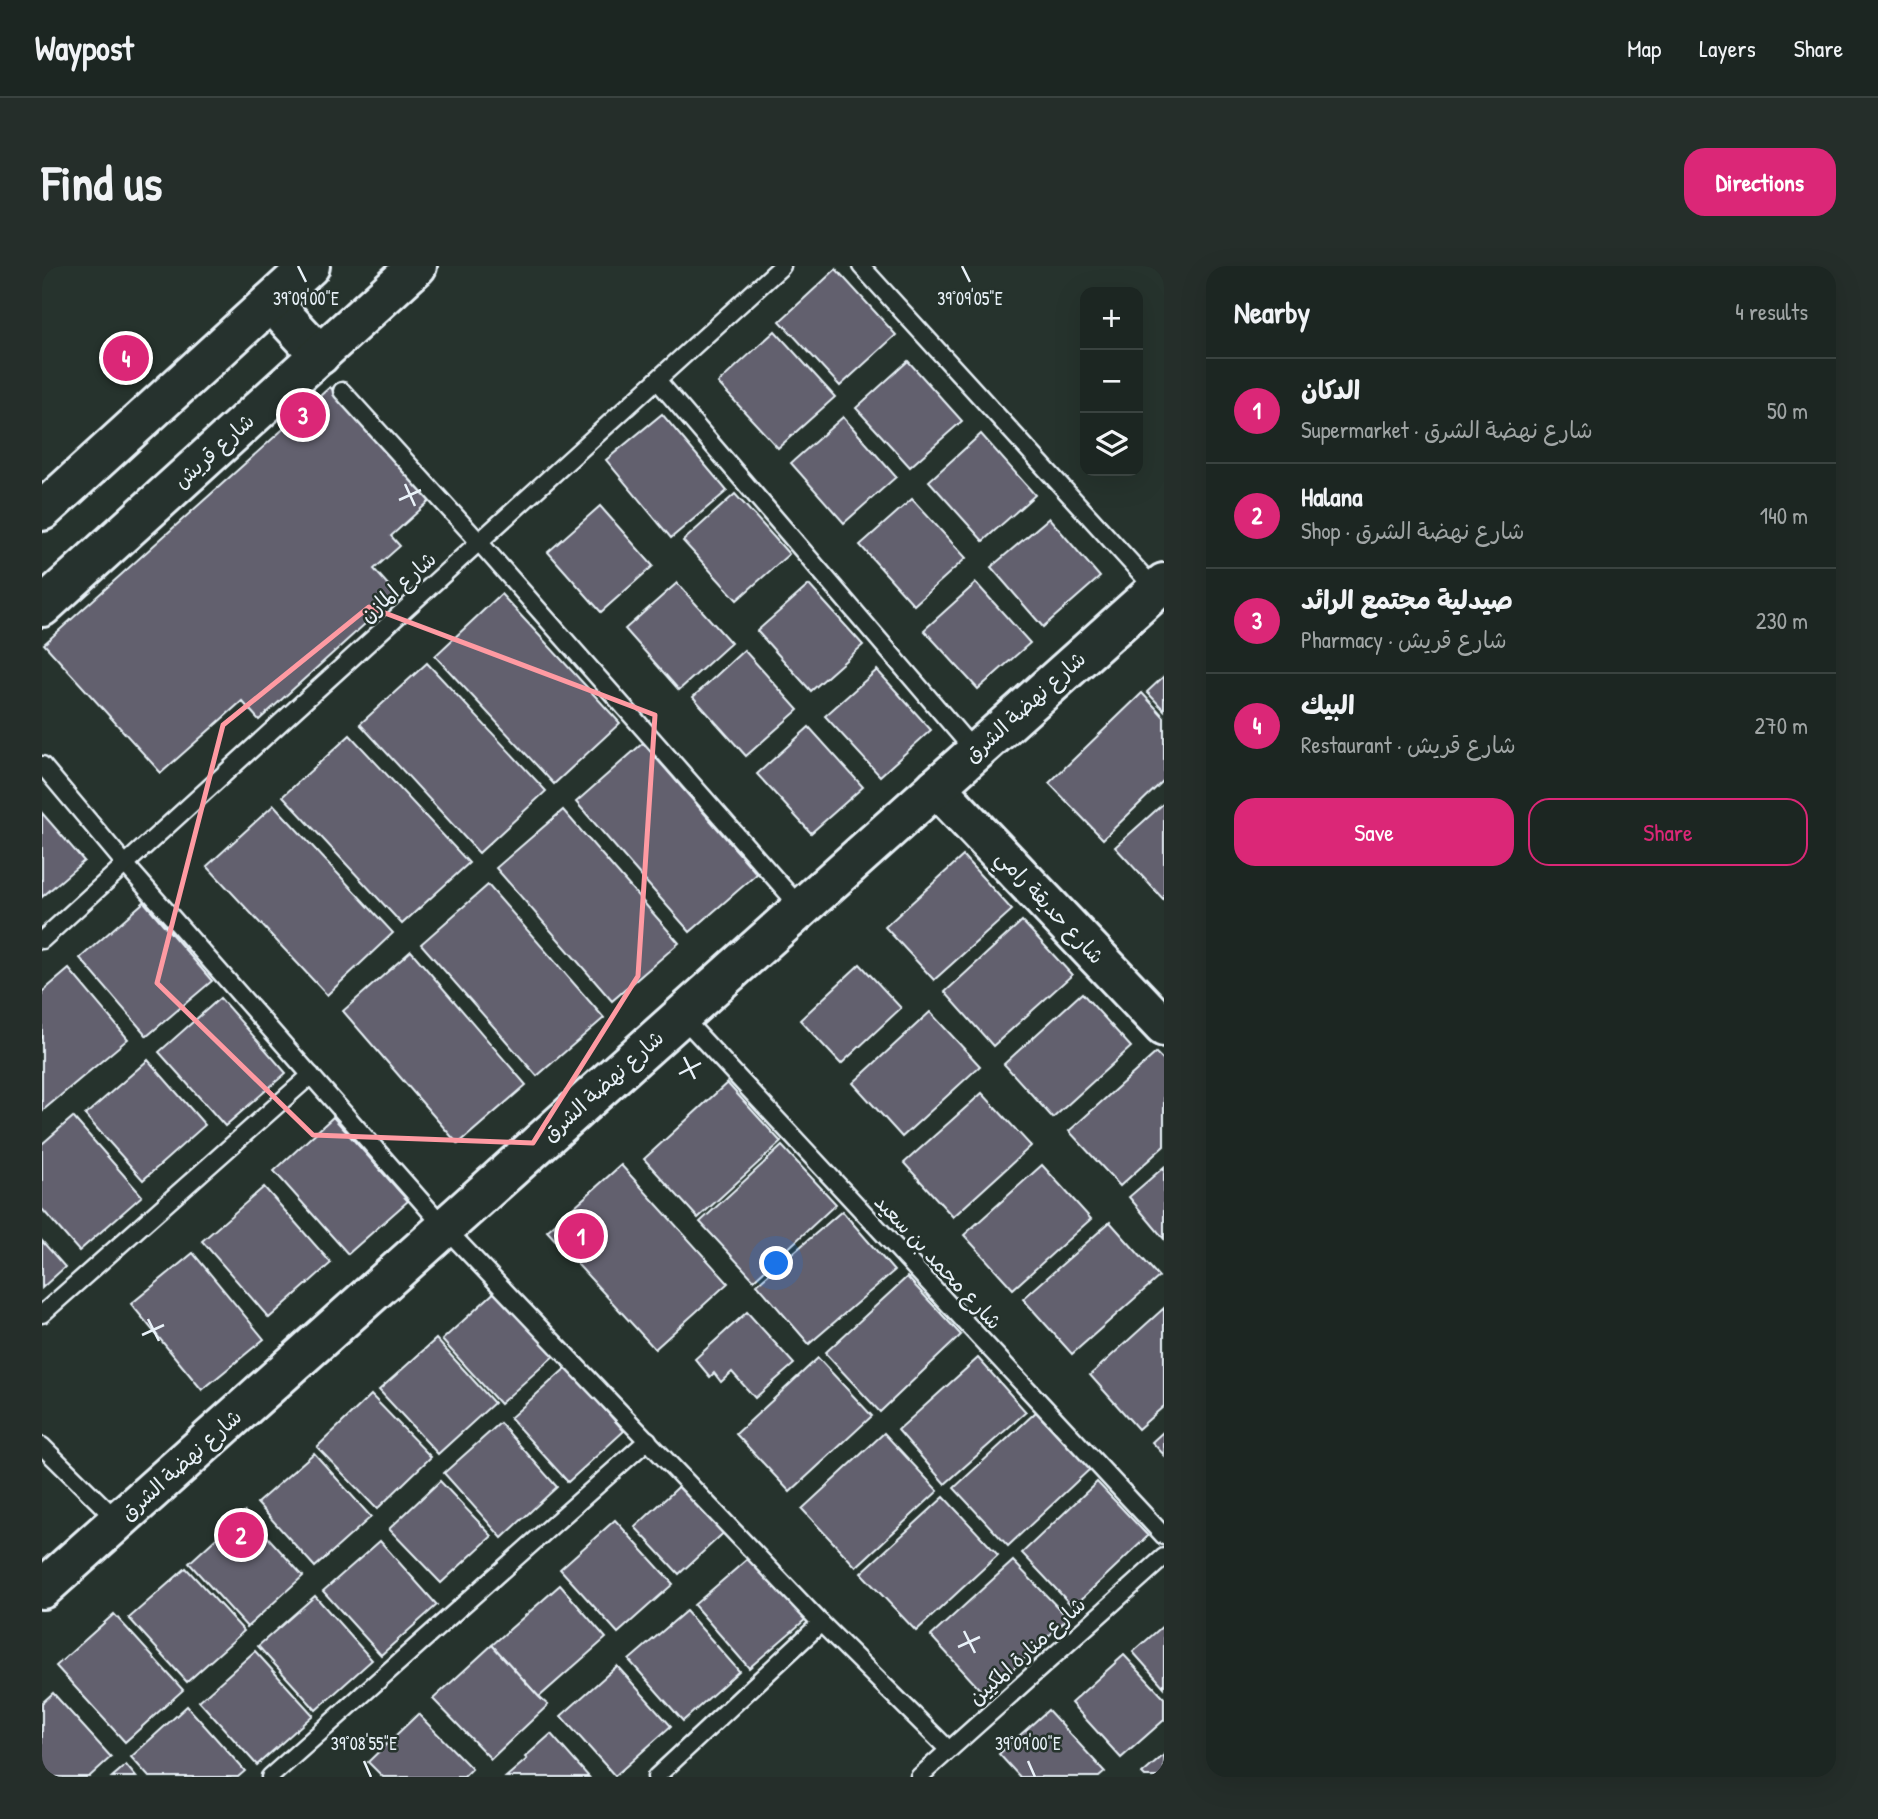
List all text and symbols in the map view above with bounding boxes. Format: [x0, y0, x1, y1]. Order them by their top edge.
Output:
text: Waypost [35, 26, 134, 70]
text: Map [1627, 32, 1661, 64]
text: Layers [1699, 32, 1756, 64]
text: Share [1794, 32, 1843, 64]
button: Directions [1684, 148, 1836, 216]
text: Find us [42, 149, 162, 215]
text: 39°09'00"E [273, 286, 339, 311]
text: 39°09'05"E [937, 286, 1003, 311]
map controls [1080, 287, 1143, 476]
button: + [1080, 287, 1143, 350]
text: Nearby [1234, 292, 1310, 332]
text: 4 results [1735, 296, 1808, 327]
pin: 4 [103, 332, 149, 384]
button: − [1080, 350, 1143, 413]
text: الدكان [1301, 372, 1360, 407]
pin: 3 [280, 389, 326, 441]
text: 1 [1253, 395, 1261, 426]
text: 50 m [1767, 395, 1808, 426]
street label: شارع قريش [167, 407, 261, 495]
button: layers [1080, 413, 1143, 476]
text: Supermarket · شارع نهضة الشرق [1301, 414, 1593, 445]
text: Halana [1301, 479, 1362, 514]
text: 2 [1252, 500, 1262, 531]
text: 140 m [1760, 500, 1808, 531]
text: Shop · شارع نهضة الشرق [1301, 515, 1525, 546]
street label: شارع المازن [353, 544, 443, 630]
text: صيدلية مجتمع الرائد [1301, 582, 1513, 617]
text: 3 [1252, 605, 1262, 636]
text: 230 m [1756, 605, 1808, 636]
text: Pharmacy · شارع قريش [1301, 624, 1507, 655]
street label: شارع نهضة الشرق [958, 644, 1092, 770]
text: البيك [1301, 687, 1355, 722]
text: 4 [1253, 710, 1261, 741]
text: 270 m [1755, 710, 1808, 741]
text: Restaurant · شارع قريش [1301, 729, 1516, 760]
button: Save [1234, 798, 1514, 866]
button: Share [1528, 798, 1808, 866]
street label: شارع حديقة رامي [986, 843, 1111, 974]
street label: شارع نهضة الشرق [536, 1023, 670, 1149]
street label: شارع محمد بن سعيد [867, 1188, 1009, 1336]
pin: 1 [558, 1210, 604, 1262]
your location [759, 1246, 793, 1280]
street label: شارع نهضة الشرق [114, 1402, 248, 1528]
pin: 2 [218, 1509, 264, 1561]
street label: شارع منارة المكيين [962, 1590, 1092, 1712]
text: 39°08'55"E [331, 1731, 397, 1756]
text: 39°09'00"E [995, 1731, 1061, 1756]

